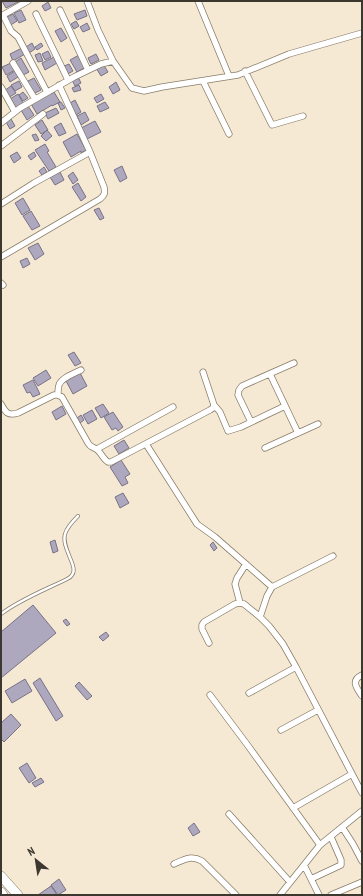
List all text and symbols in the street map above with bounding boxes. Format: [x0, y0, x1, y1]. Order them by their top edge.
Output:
north arrow [16, 840, 56, 880]
text: N [25, 844, 37, 859]

